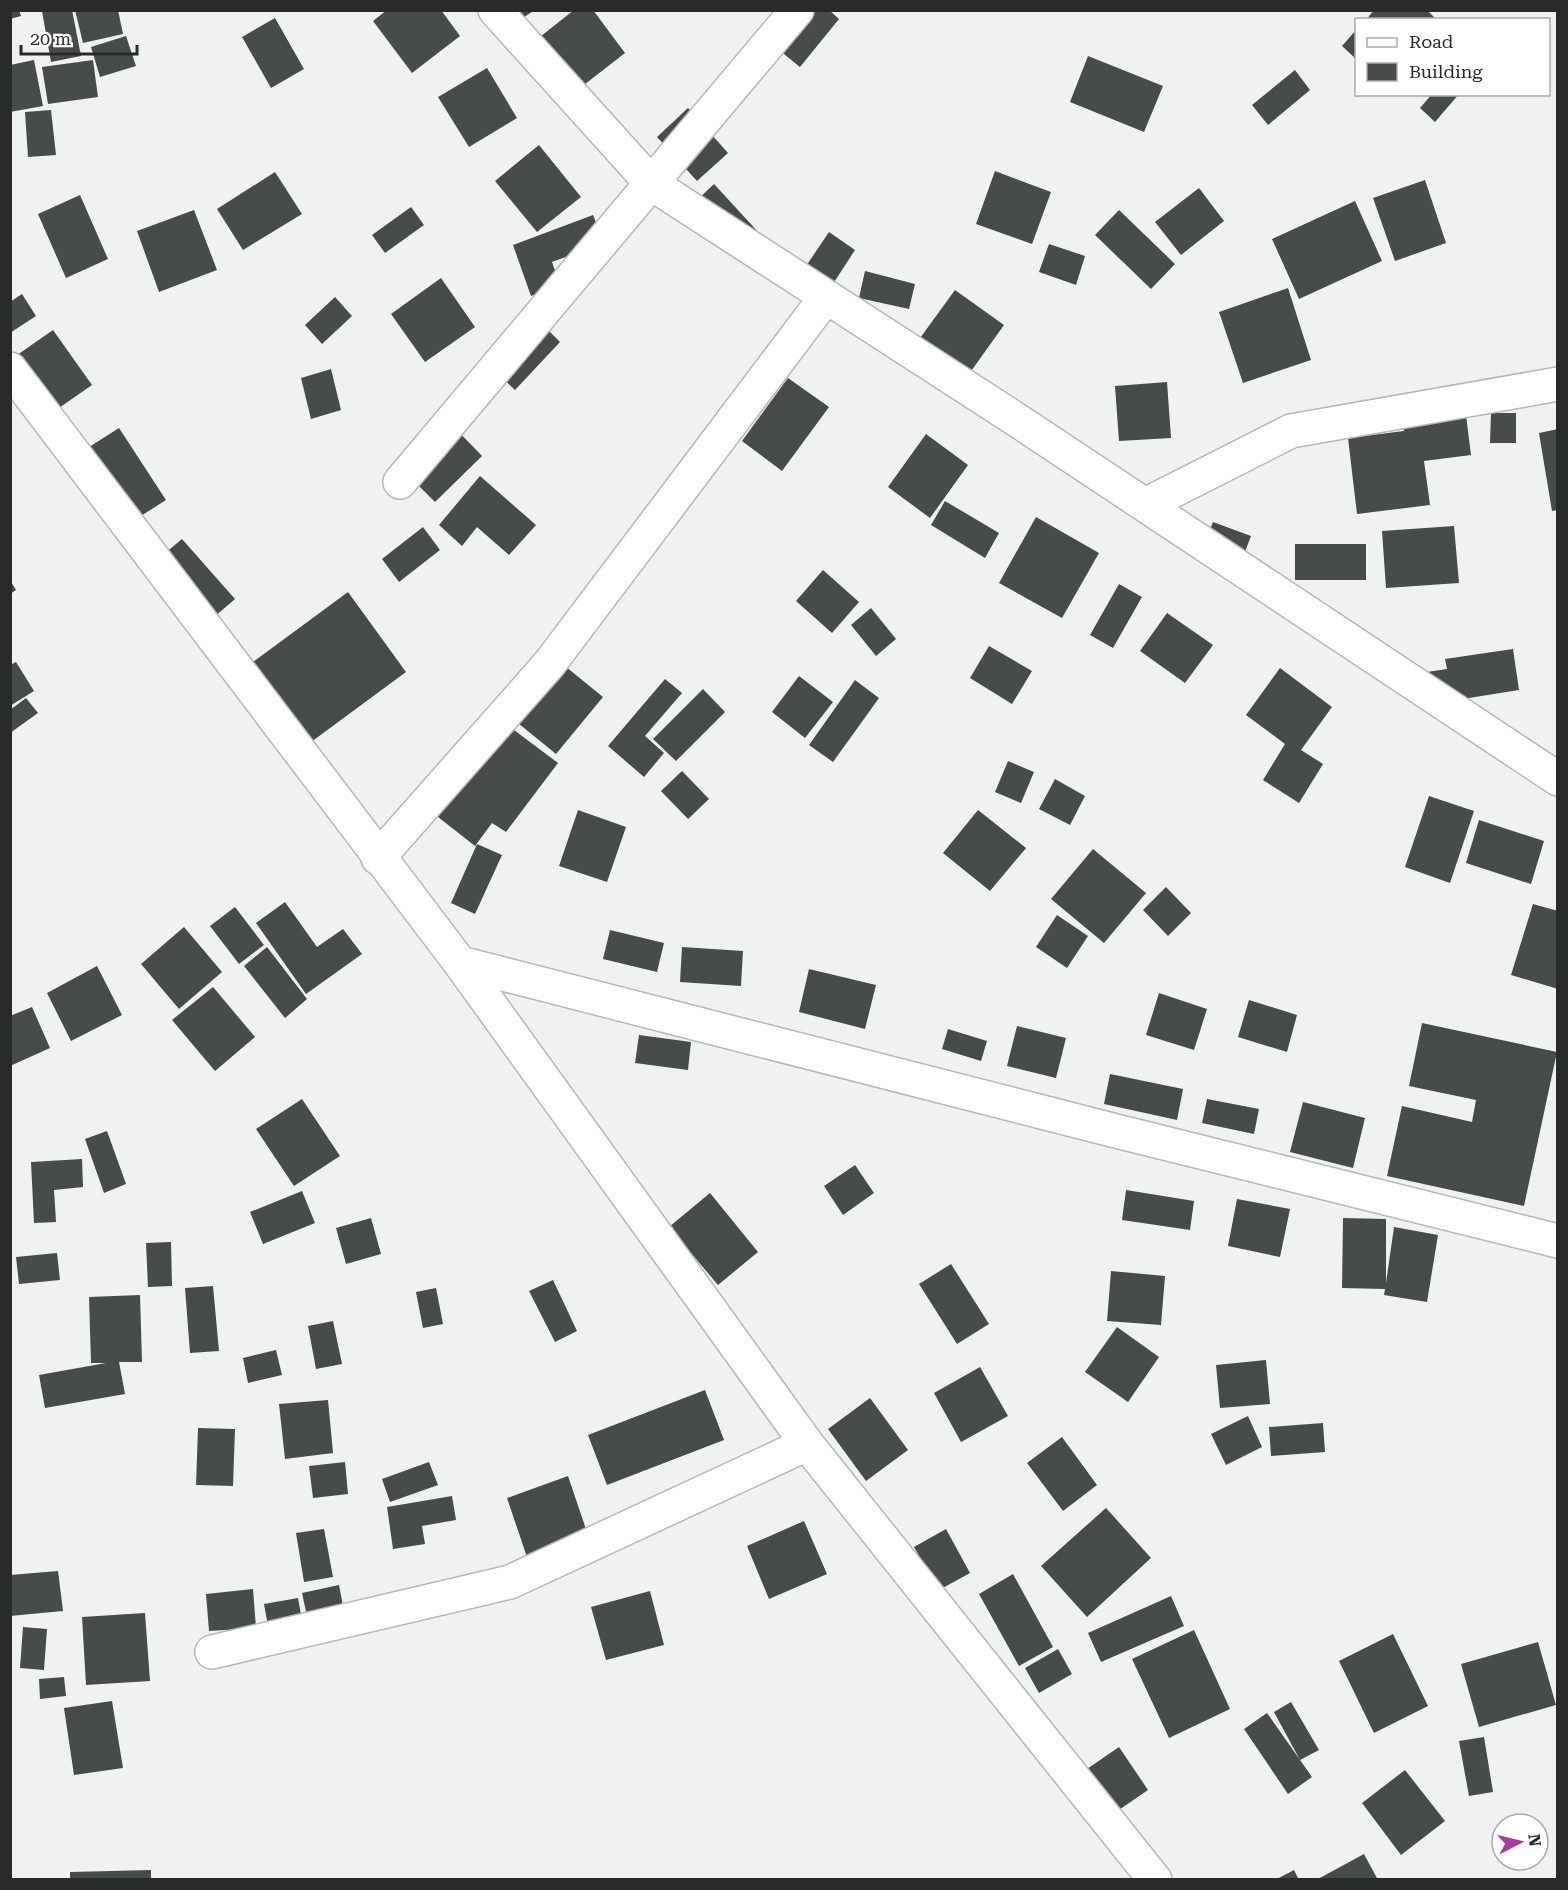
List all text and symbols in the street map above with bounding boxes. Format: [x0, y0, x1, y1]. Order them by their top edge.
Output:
scale bar [21, 18, 136, 56]
legend [1355, 18, 1550, 96]
text: 20 m [30, 28, 71, 49]
text: Road [1409, 31, 1454, 52]
text: Building [1409, 61, 1483, 82]
north arrow [1490, 1812, 1550, 1872]
text: N [1524, 1833, 1545, 1848]

